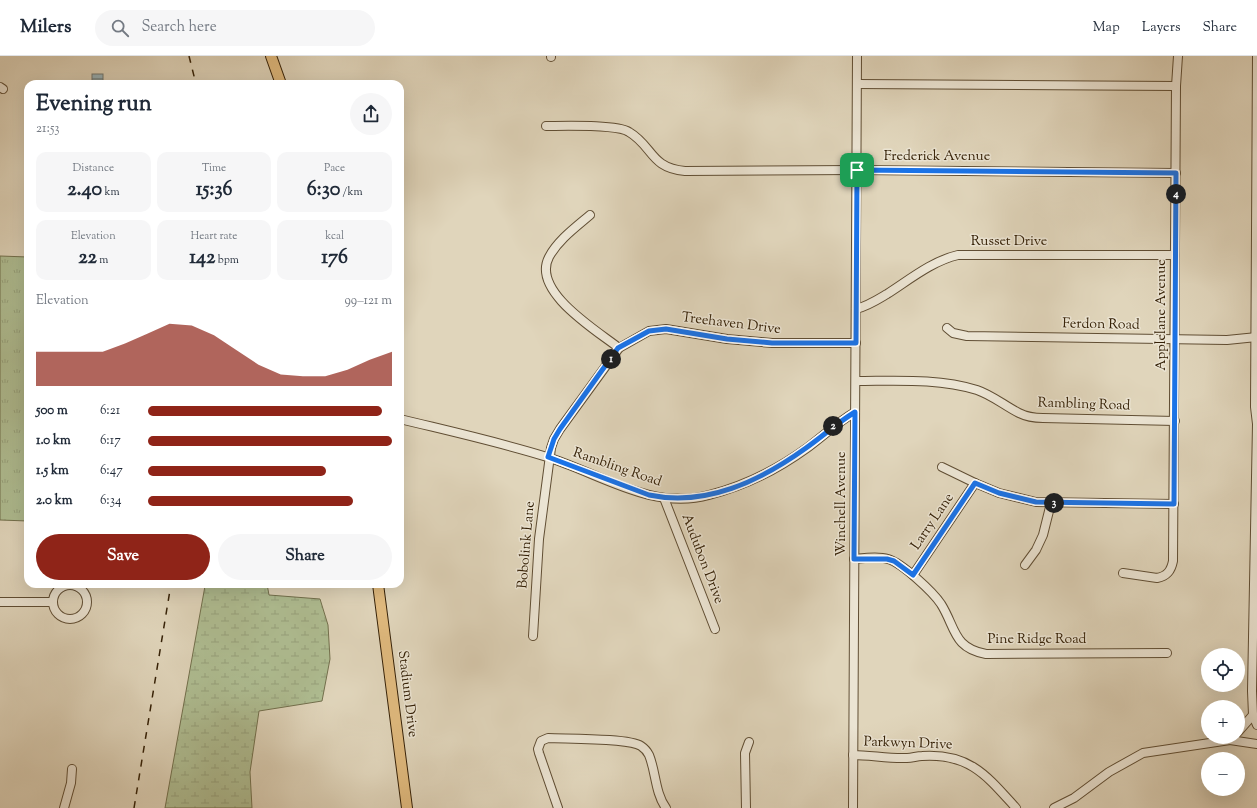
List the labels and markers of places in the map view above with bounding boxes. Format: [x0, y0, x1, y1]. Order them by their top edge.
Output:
pin [840, 153, 874, 187]
pin: 4 [1166, 184, 1186, 204]
pin: 1 [601, 349, 621, 369]
pin: 2 [823, 416, 843, 436]
pin: 3 [1044, 493, 1064, 513]

